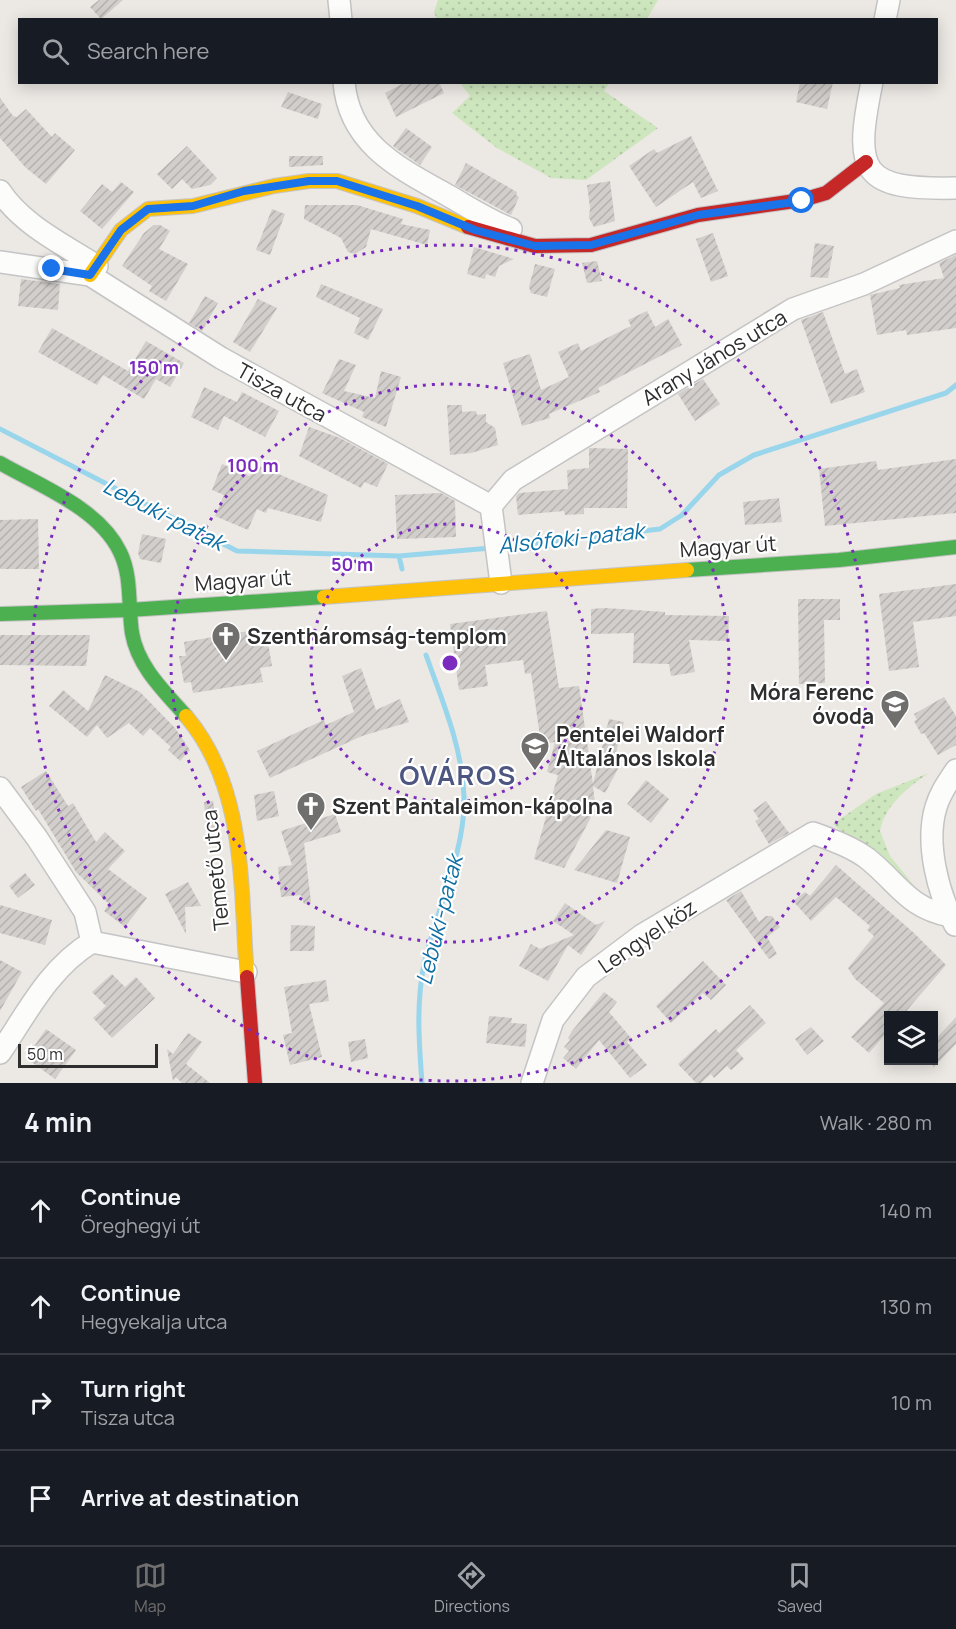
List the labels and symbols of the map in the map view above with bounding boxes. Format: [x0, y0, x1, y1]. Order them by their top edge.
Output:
route start [788, 187, 814, 213]
route end [38, 255, 64, 281]
street label: Arany János utca [636, 303, 792, 411]
text: 150 m [129, 355, 179, 379]
street label: Tisza utca [232, 356, 332, 428]
text: 100 m [227, 453, 279, 477]
water label: Lebuki-patak [98, 471, 233, 559]
water label: Alsófoki-patak [497, 515, 648, 561]
street label: Magyar út [679, 529, 777, 563]
text: 50 m [331, 552, 373, 576]
street label: Magyar út [194, 563, 292, 597]
church icon: Szentháromság-templom [210, 620, 242, 662]
place label: Szentháromság-templom [247, 622, 507, 650]
centre of rings [440, 653, 460, 673]
place label: Móra Ferenc óvoda [750, 678, 874, 730]
school or university icon: Móra Ferenc óvoda [879, 688, 911, 730]
place label: Pentelei Waldorf Általános Iskola [556, 720, 724, 772]
school or university icon: Pentelei Waldorf Általános Iskola [519, 730, 551, 772]
district label: ÓVÁROS [399, 756, 517, 793]
church icon: Szent Pantaleimon-kápolna [295, 790, 327, 832]
place label: Szent Pantaleimon-kápolna [332, 792, 613, 820]
street label: Temető utca [195, 808, 235, 932]
water label: Lebuki-patak [408, 849, 470, 988]
street label: Lengyel köz [592, 893, 702, 979]
scale bar [18, 1041, 158, 1068]

